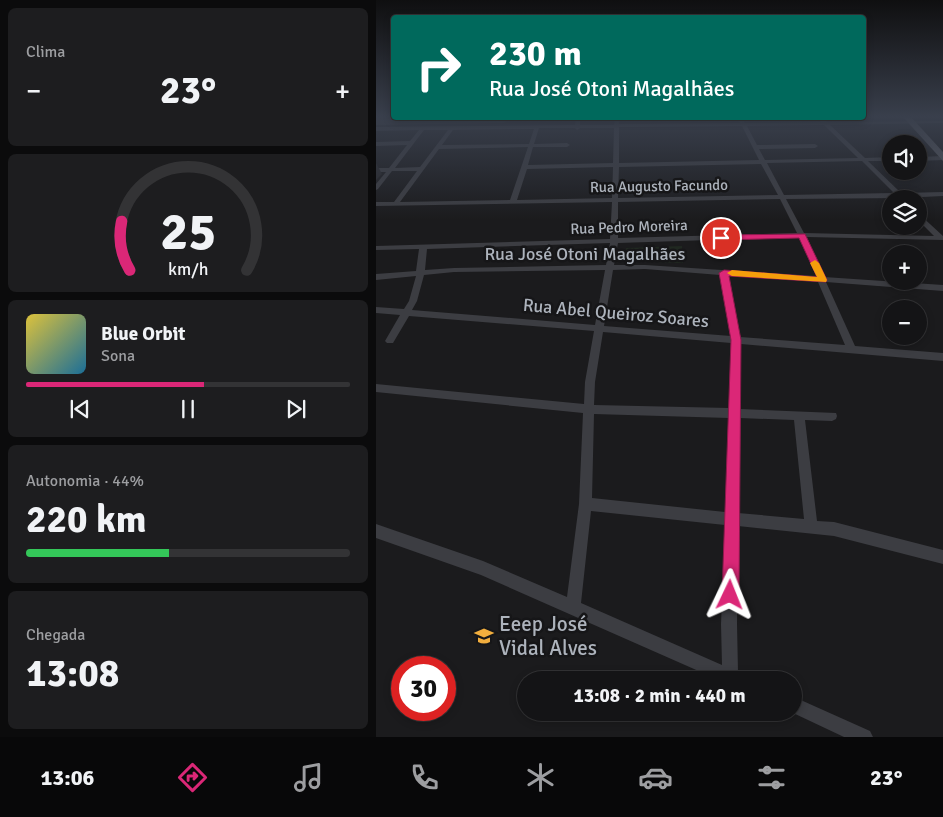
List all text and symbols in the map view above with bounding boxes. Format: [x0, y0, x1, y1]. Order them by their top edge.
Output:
text: 230 m [489, 32, 582, 75]
icon: right [406, 35, 471, 100]
text: Clima [26, 42, 65, 62]
text: 23° [160, 67, 216, 114]
text: − [26, 74, 41, 108]
text: + [335, 74, 350, 108]
text: Rua José Otoni Magalhães [489, 75, 735, 102]
map controls [882, 135, 927, 345]
button: sound [882, 135, 927, 180]
street label: Rua Augusto Facundo [590, 176, 728, 196]
button: layers [882, 190, 927, 235]
text: 25 [160, 200, 216, 264]
street label: Rua Pedro Moreira [570, 216, 688, 238]
pin [700, 217, 742, 259]
icon: arrive [707, 224, 735, 252]
street label: Rua José Otoni Magalhães [485, 243, 686, 265]
button: + [882, 245, 927, 290]
text: km/h [168, 258, 208, 280]
street label: Rua Abel Queiroz Soares [522, 294, 710, 332]
button: − [882, 300, 927, 345]
text: Blue Orbit [101, 322, 185, 346]
text: Sona [101, 346, 135, 366]
icon: previous [66, 395, 94, 423]
icon: pause [174, 395, 202, 423]
icon: next [282, 395, 310, 423]
text: Autonomia · 44% [26, 471, 144, 491]
text: 220 km [26, 496, 147, 543]
position arrow [703, 568, 755, 620]
place label: Eeep José Vidal Alves [499, 611, 597, 661]
text: Chegada [26, 625, 85, 645]
school or university icon: Eeep José Vidal Alves [473, 625, 495, 647]
text: 13:08 [26, 650, 119, 697]
speed limit sign: 30 [391, 656, 456, 721]
text: 13:08 · 2 min · 440 m [573, 684, 746, 708]
icon: directions [175, 760, 210, 795]
icon: music [291, 760, 326, 795]
icon: phone [407, 760, 442, 795]
icon: climate [523, 760, 558, 795]
icon: car [638, 760, 673, 795]
icon: filters [754, 760, 789, 795]
text: 13:06 [40, 764, 94, 791]
text: 23° [870, 764, 903, 791]

